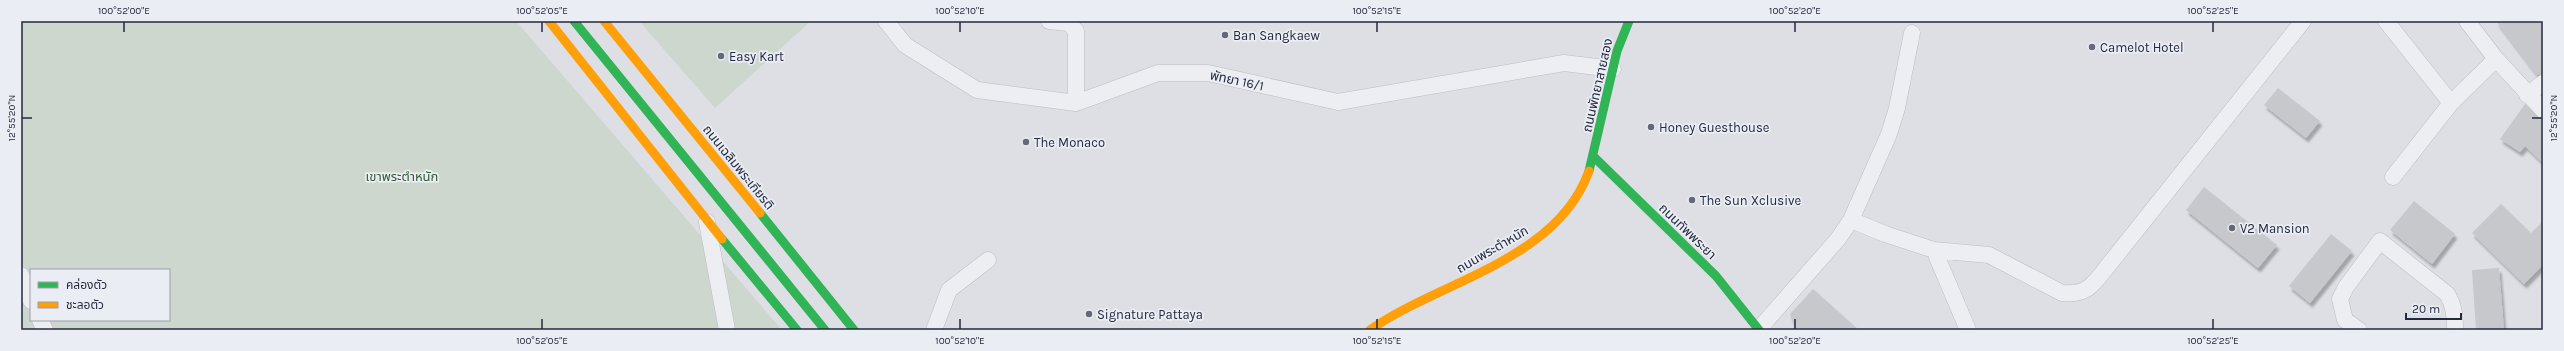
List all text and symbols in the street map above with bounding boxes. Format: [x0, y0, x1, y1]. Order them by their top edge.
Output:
text: 100°52'00"E [98, 5, 150, 17]
text: 100°52'05"E [516, 5, 568, 17]
text: 100°52'10"E [935, 5, 985, 17]
text: 100°52'15"E [1353, 5, 1402, 17]
text: 100°52'20"E [1769, 5, 1821, 17]
text: 100°52'25"E [2187, 5, 2239, 17]
place label: Ban Sangkaew [1233, 28, 1321, 43]
marker: Ban Sangkaew [1220, 30, 1230, 40]
street label: ถนนพัทยาสายสอง [1579, 37, 1616, 134]
place label: Camelot Hotel [2100, 40, 2184, 55]
marker: Camelot Hotel [2087, 42, 2097, 52]
place label: Easy Kart [729, 49, 784, 64]
marker: Easy Kart [716, 51, 726, 61]
street label: พัทยา 16/1 [1209, 67, 1265, 94]
text: 12°55'20"N [6, 95, 18, 141]
text: 12°55'20"N [2548, 95, 2560, 141]
place label: Honey Guesthouse [1659, 120, 1770, 135]
street label: ถนนเฉลิมพระเกียรติ [700, 122, 777, 213]
marker: Honey Guesthouse [1646, 122, 1656, 132]
place label: The Monaco [1034, 135, 1105, 150]
marker: The Monaco [1021, 137, 1031, 147]
park label: เขาพระตำหนัก [366, 169, 438, 184]
place label: The Sun Xclusive [1700, 193, 1802, 208]
marker: The Sun Xclusive [1687, 195, 1697, 205]
street label: ถนนทัพพระยา [1656, 200, 1719, 262]
place label: V2 Mansion [2240, 221, 2310, 236]
street label: ถนนพระตำหนัก [1454, 223, 1531, 276]
marker: V2 Mansion [2227, 223, 2237, 233]
legend [30, 269, 170, 321]
text: คล่องตัว [66, 278, 107, 292]
scale bar [2406, 295, 2461, 321]
text: ชะลอตัว [66, 298, 104, 312]
text: 20 m [2412, 302, 2440, 316]
place label: Signature Pattaya [1097, 307, 1203, 322]
marker: Signature Pattaya [1084, 309, 1094, 319]
text: 100°52'05"E [516, 335, 568, 347]
text: 100°52'10"E [935, 335, 985, 347]
text: 100°52'15"E [1353, 335, 1402, 347]
text: 100°52'20"E [1769, 335, 1821, 347]
text: 100°52'25"E [2187, 335, 2239, 347]

